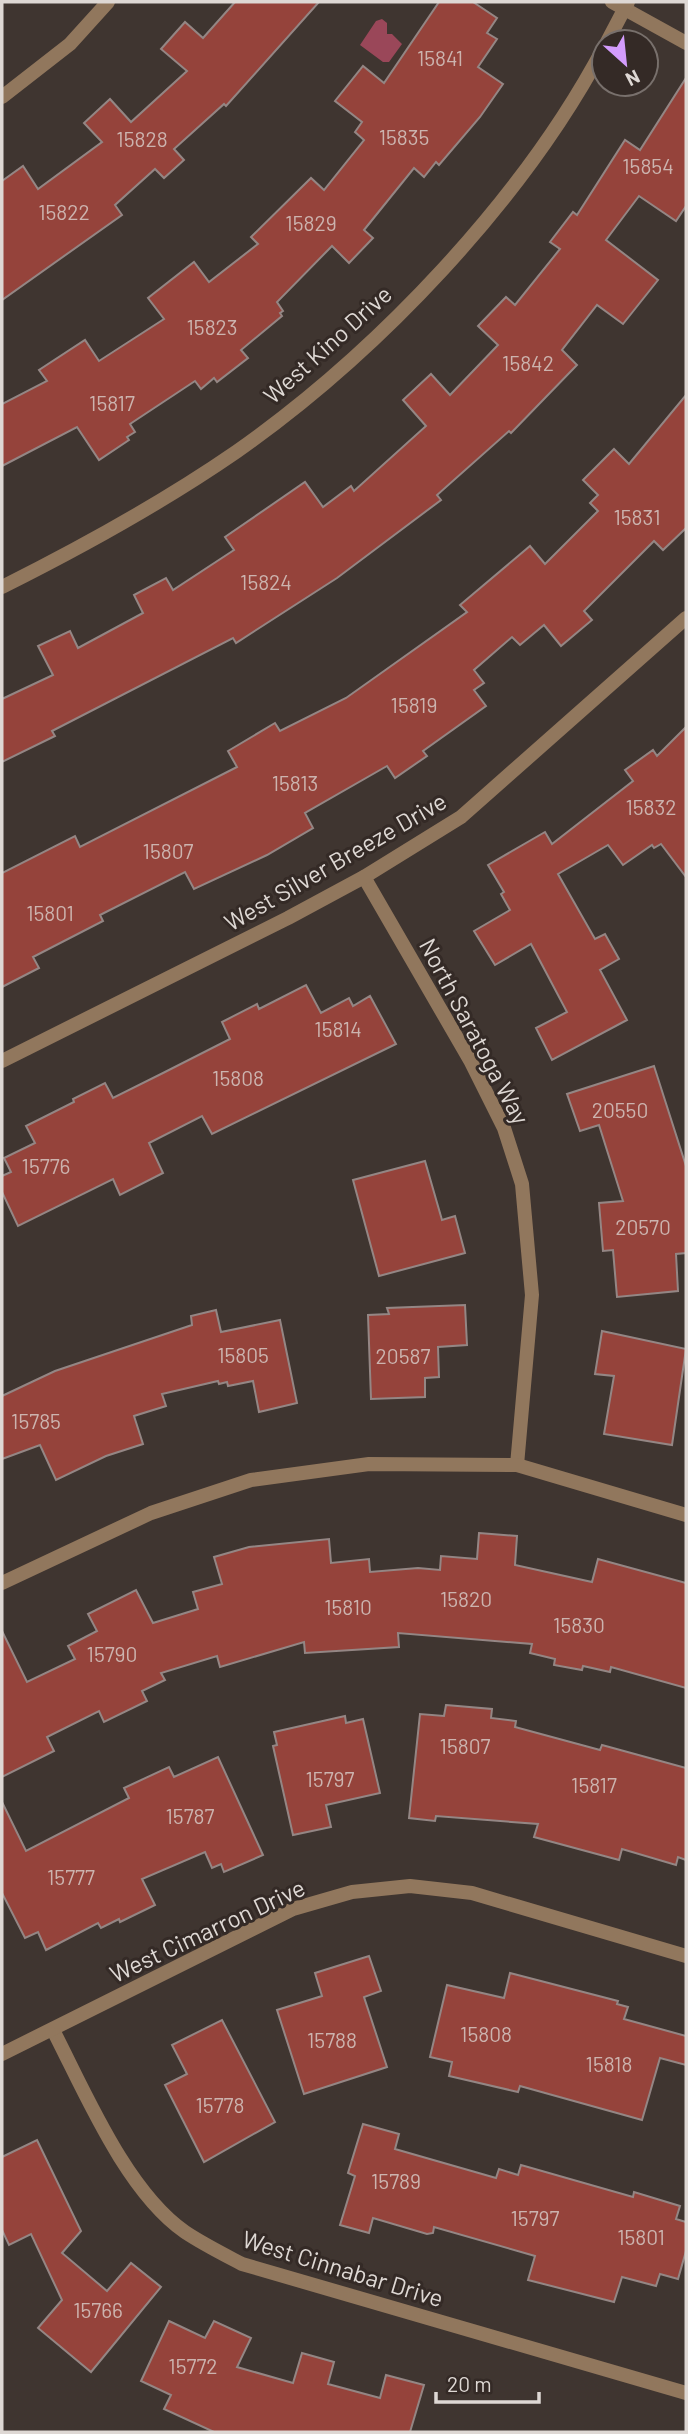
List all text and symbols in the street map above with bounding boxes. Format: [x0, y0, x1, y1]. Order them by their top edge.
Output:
north arrow [590, 28, 660, 98]
house number: 15841 [417, 45, 463, 70]
text: N [622, 65, 644, 92]
house number: 15835 [379, 124, 429, 149]
house number: 15828 [116, 126, 168, 151]
house number: 15854 [622, 153, 674, 178]
house number: 15822 [38, 199, 90, 224]
house number: 15829 [285, 210, 337, 235]
street label: West Kino Drive [257, 279, 397, 409]
house number: 15823 [186, 314, 238, 339]
house number: 15842 [502, 350, 554, 375]
house number: 15817 [89, 390, 135, 415]
house number: 15831 [613, 504, 661, 529]
house number: 15824 [240, 569, 292, 594]
house number: 15819 [391, 692, 437, 717]
house number: 15813 [272, 770, 318, 795]
street label: West Silver Breeze Drive [219, 786, 451, 936]
house number: 15832 [625, 794, 677, 819]
house number: 15807 [143, 838, 194, 863]
house number: 15801 [26, 900, 74, 925]
street label: North Saratoga Way [414, 933, 536, 1129]
house number: 15814 [314, 1016, 362, 1041]
house number: 15808 [212, 1065, 264, 1090]
house number: 20550 [592, 1097, 648, 1122]
house number: 15776 [22, 1153, 70, 1178]
house number: 20570 [615, 1214, 671, 1239]
house number: 15805 [217, 1342, 269, 1367]
house number: 20587 [376, 1343, 430, 1368]
house number: 15785 [11, 1408, 61, 1433]
house number: 15820 [440, 1586, 492, 1611]
house number: 15810 [324, 1594, 372, 1619]
house number: 15830 [553, 1612, 605, 1637]
house number: 15790 [87, 1641, 137, 1666]
house number: 15807 [440, 1733, 491, 1758]
house number: 15797 [306, 1766, 355, 1791]
house number: 15817 [571, 1772, 617, 1797]
house number: 15787 [166, 1803, 215, 1828]
house number: 15777 [47, 1864, 95, 1889]
street label: West Cimarron Drive [105, 1872, 309, 1988]
house number: 15808 [460, 2021, 512, 2046]
house number: 15788 [307, 2027, 357, 2052]
house number: 15818 [586, 2051, 632, 2076]
house number: 15778 [196, 2092, 244, 2117]
house number: 15789 [371, 2168, 421, 2193]
house number: 15797 [511, 2205, 560, 2230]
street label: West Cinnabar Drive [239, 2224, 447, 2312]
house number: 15801 [617, 2224, 665, 2249]
house number: 15766 [73, 2297, 123, 2322]
house number: 15772 [168, 2353, 218, 2378]
scale bar [436, 2360, 539, 2404]
text: 20 m [447, 2371, 492, 2396]

